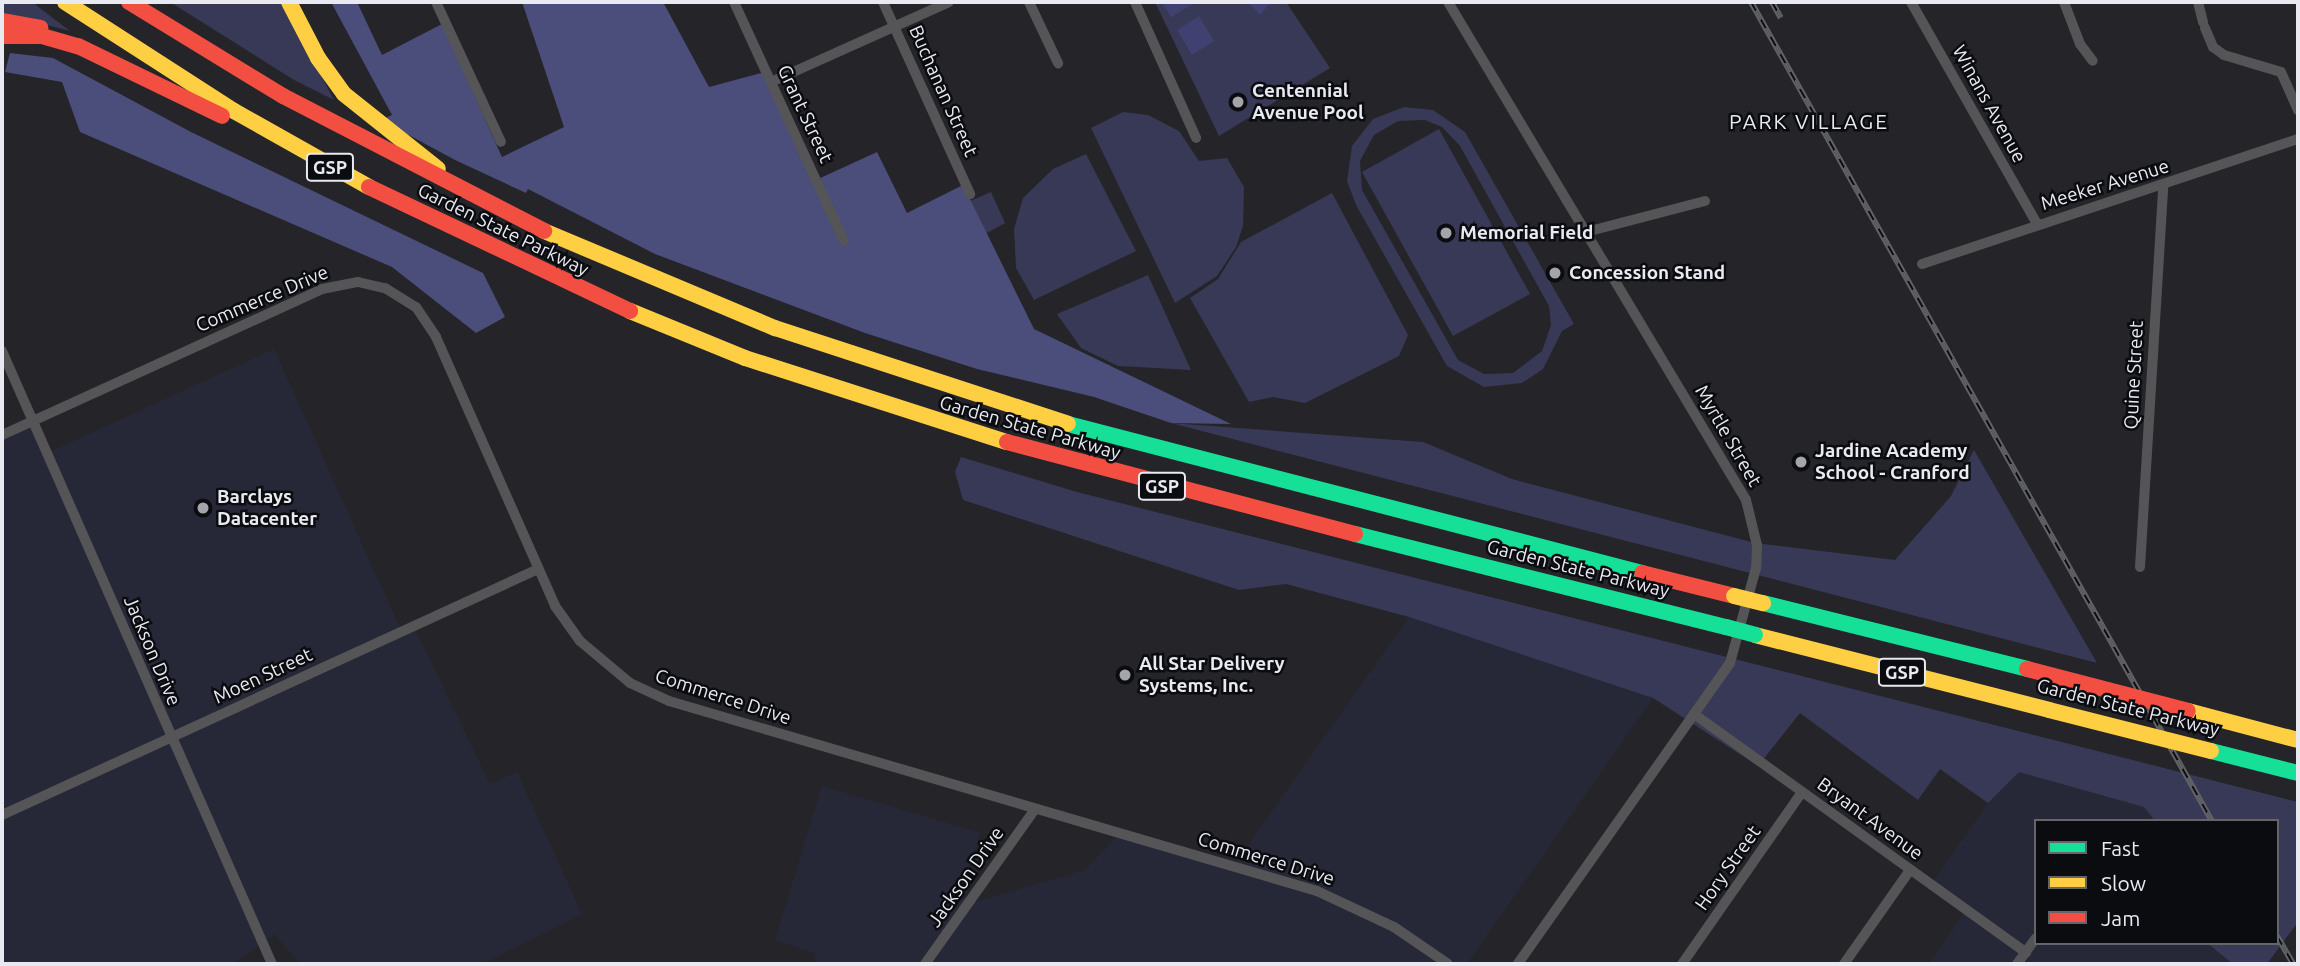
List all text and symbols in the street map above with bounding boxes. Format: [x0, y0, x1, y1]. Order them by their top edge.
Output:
street label: Buchanan Street [904, 22, 982, 160]
street label: Winans Avenue [1947, 41, 2031, 167]
street label: Grant Street [772, 61, 838, 167]
place label: Centennial Avenue Pool [1252, 80, 1364, 124]
marker: Centennial Avenue Pool [1230, 94, 1246, 110]
district label: PARK VILLAGE [1731, 108, 1887, 134]
road number: GSP [306, 152, 354, 182]
street label: Meeker Avenue [2038, 155, 2172, 215]
street label: Garden State Parkway [414, 179, 592, 281]
place label: Memorial Field [1460, 222, 1593, 244]
marker: Memorial Field [1438, 225, 1454, 241]
street label: Commerce Drive [192, 261, 332, 337]
place label: Concession Stand [1569, 262, 1725, 284]
marker: Concession Stand [1547, 265, 1563, 281]
street label: Quine Street [2120, 320, 2148, 430]
street label: Myrtle Street [1690, 381, 1766, 491]
street label: Garden State Parkway [937, 391, 1123, 465]
place label: Jardine Academy School - Cranford [1815, 440, 1970, 484]
marker: Jardine Academy School - Cranford [1793, 454, 1809, 470]
road number: GSP [1138, 472, 1186, 500]
place label: Barclays Datacenter [217, 486, 317, 530]
marker: Barclays Datacenter [195, 500, 211, 516]
street label: Garden State Parkway [1484, 535, 1672, 603]
street label: Jackson Drive [119, 593, 185, 709]
street label: Moen Street [210, 643, 316, 709]
place label: All Star Delivery Systems, Inc. [1139, 653, 1285, 697]
road number: GSP [1878, 658, 1926, 686]
street label: Commerce Drive [652, 664, 794, 730]
marker: All Star Delivery Systems, Inc. [1117, 667, 1133, 683]
street label: Garden State Parkway [2034, 674, 2222, 742]
street label: Bryant Avenue [1813, 773, 1927, 865]
legend [2034, 819, 2279, 945]
street label: Hory Street [1690, 821, 1766, 915]
street label: Jackson Drive [923, 823, 1009, 931]
street label: Commerce Drive [1195, 827, 1337, 891]
text: Fast [2101, 836, 2139, 860]
text: Slow [2101, 871, 2146, 895]
text: Jam [2101, 906, 2140, 930]

